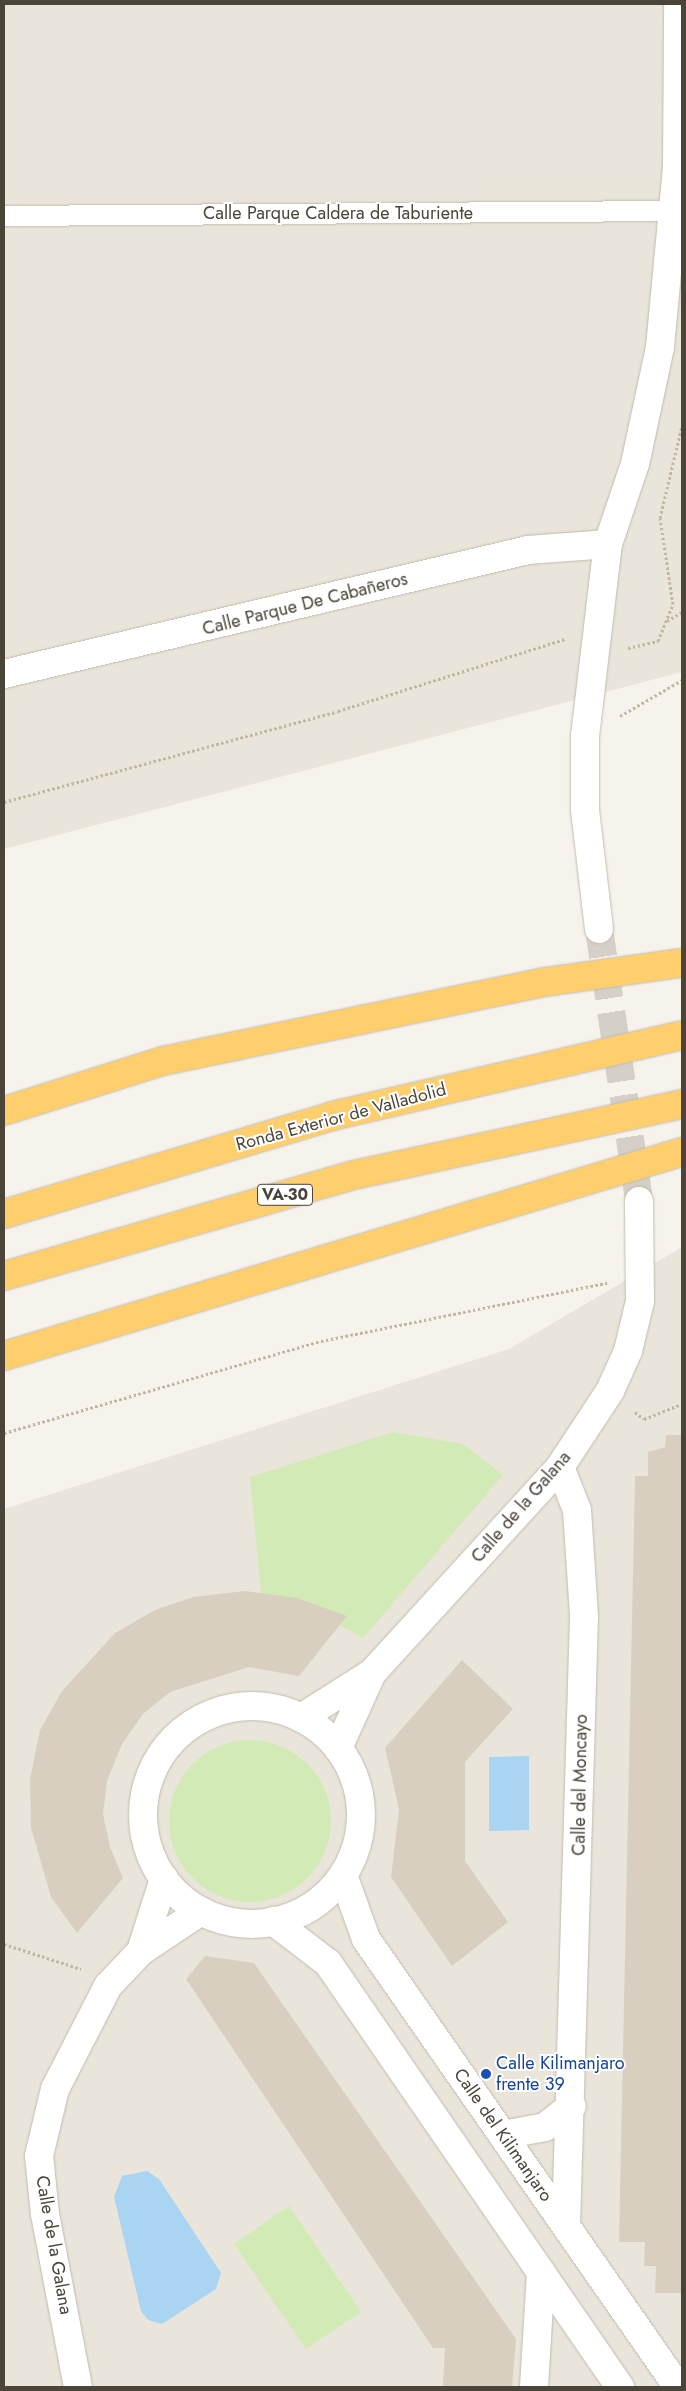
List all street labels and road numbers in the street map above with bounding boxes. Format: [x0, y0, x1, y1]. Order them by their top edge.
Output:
street label: Calle Parque Caldera de Taburiente [203, 202, 473, 224]
street label: Calle Parque De Cabañeros [200, 568, 410, 640]
street label: Ronda Exterior de Valladolid [234, 1079, 448, 1155]
road number: VA-30 [256, 1182, 314, 1208]
street label: Calle de la Galana [467, 1447, 575, 1567]
street label: Calle del Moncayo [568, 1714, 592, 1856]
street label: Calle del Kilimanjaro [449, 2064, 557, 2206]
street label: Calle de la Galana [31, 2174, 77, 2316]

